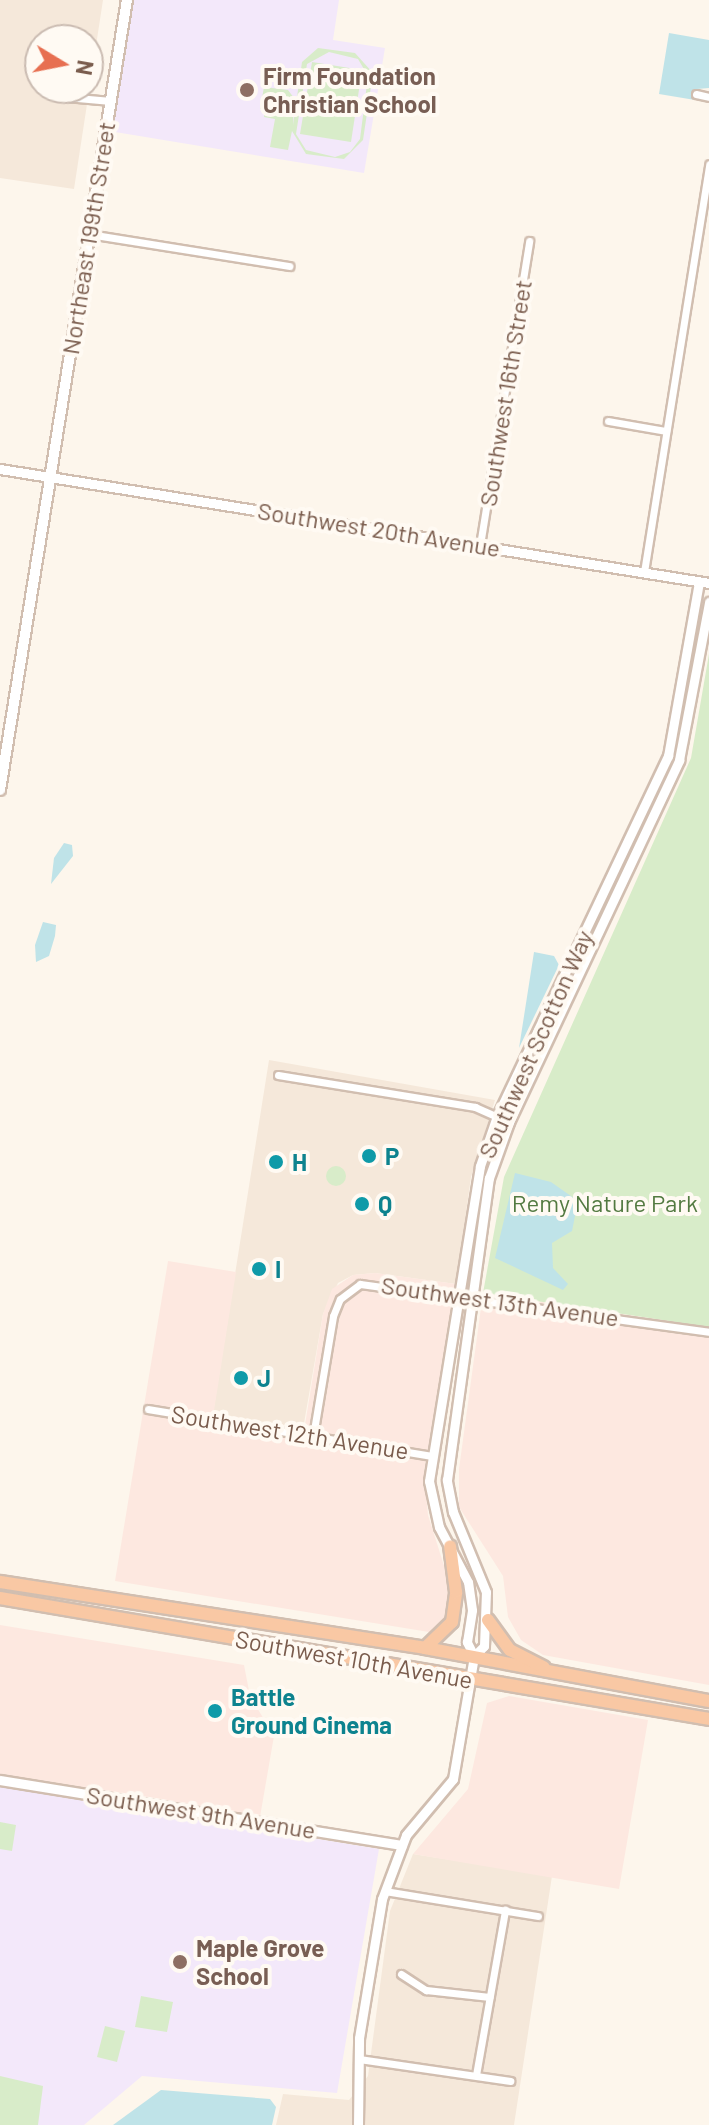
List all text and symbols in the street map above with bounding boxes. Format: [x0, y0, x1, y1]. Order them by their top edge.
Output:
north arrow [24, 24, 104, 104]
text: N [72, 58, 100, 77]
place label: Firm Foundation Christian School [263, 62, 437, 118]
marker: Firm Foundation Christian School [238, 81, 256, 99]
street label: Northeast 199th Street [55, 120, 121, 356]
street label: Southwest 16th Street [473, 278, 537, 508]
street label: Southwest 20th Avenue [256, 496, 502, 562]
street label: Southwest Scotton Way [472, 926, 598, 1162]
place label: P [385, 1142, 399, 1170]
marker: P [360, 1147, 378, 1165]
place label: H [292, 1148, 307, 1176]
marker: H [267, 1153, 285, 1171]
park label: Remy Nature Park [512, 1189, 698, 1217]
place label: Q [378, 1190, 392, 1218]
marker: Q [353, 1195, 371, 1213]
place label: I [275, 1255, 281, 1283]
marker: I [250, 1260, 268, 1278]
street label: Southwest 13th Avenue [379, 1270, 621, 1332]
place label: J [257, 1364, 271, 1392]
marker: J [232, 1369, 250, 1387]
street label: Southwest 12th Avenue [169, 1399, 411, 1465]
street label: Southwest 10th Avenue [233, 1624, 475, 1694]
place label: Battle Ground Cinema [231, 1683, 392, 1739]
marker: Battle Ground Cinema [206, 1702, 224, 1720]
street label: Southwest 9th Avenue [85, 1780, 317, 1844]
place label: Maple Grove School [196, 1934, 324, 1990]
marker: Maple Grove School [171, 1953, 189, 1971]

